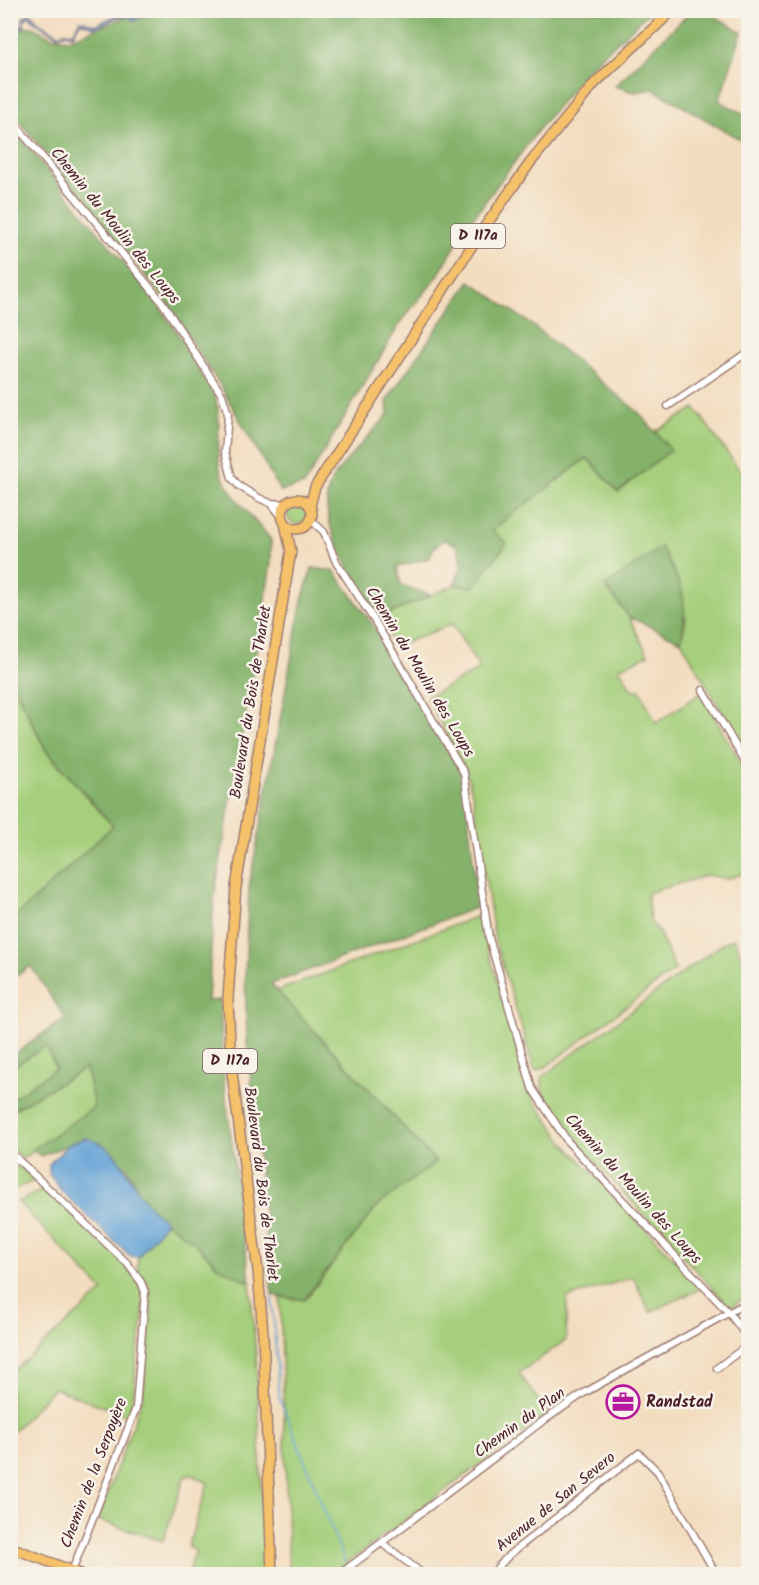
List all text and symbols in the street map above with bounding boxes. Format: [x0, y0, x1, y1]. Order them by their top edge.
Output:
street label: Chemin du Moulin des Loups [44, 142, 186, 310]
road number: D 117a [451, 224, 505, 248]
street label: Chemin du Moulin des Loups [359, 582, 481, 762]
street label: Boulevard du Bois de Tharlet [223, 603, 279, 801]
road number: D 117a [203, 1049, 257, 1073]
street label: Boulevard du Bois de Tharlet [237, 1085, 285, 1283]
street label: Chemin du Moulin des Loups [558, 1108, 708, 1270]
street label: Chemin du Plan [469, 1381, 571, 1465]
office icon: Randstad [605, 1384, 641, 1420]
place label: Randstad [646, 1390, 713, 1415]
street label: Chemin de la Serpoyère [54, 1394, 134, 1552]
street label: Avenue de San Severo [491, 1446, 621, 1558]

